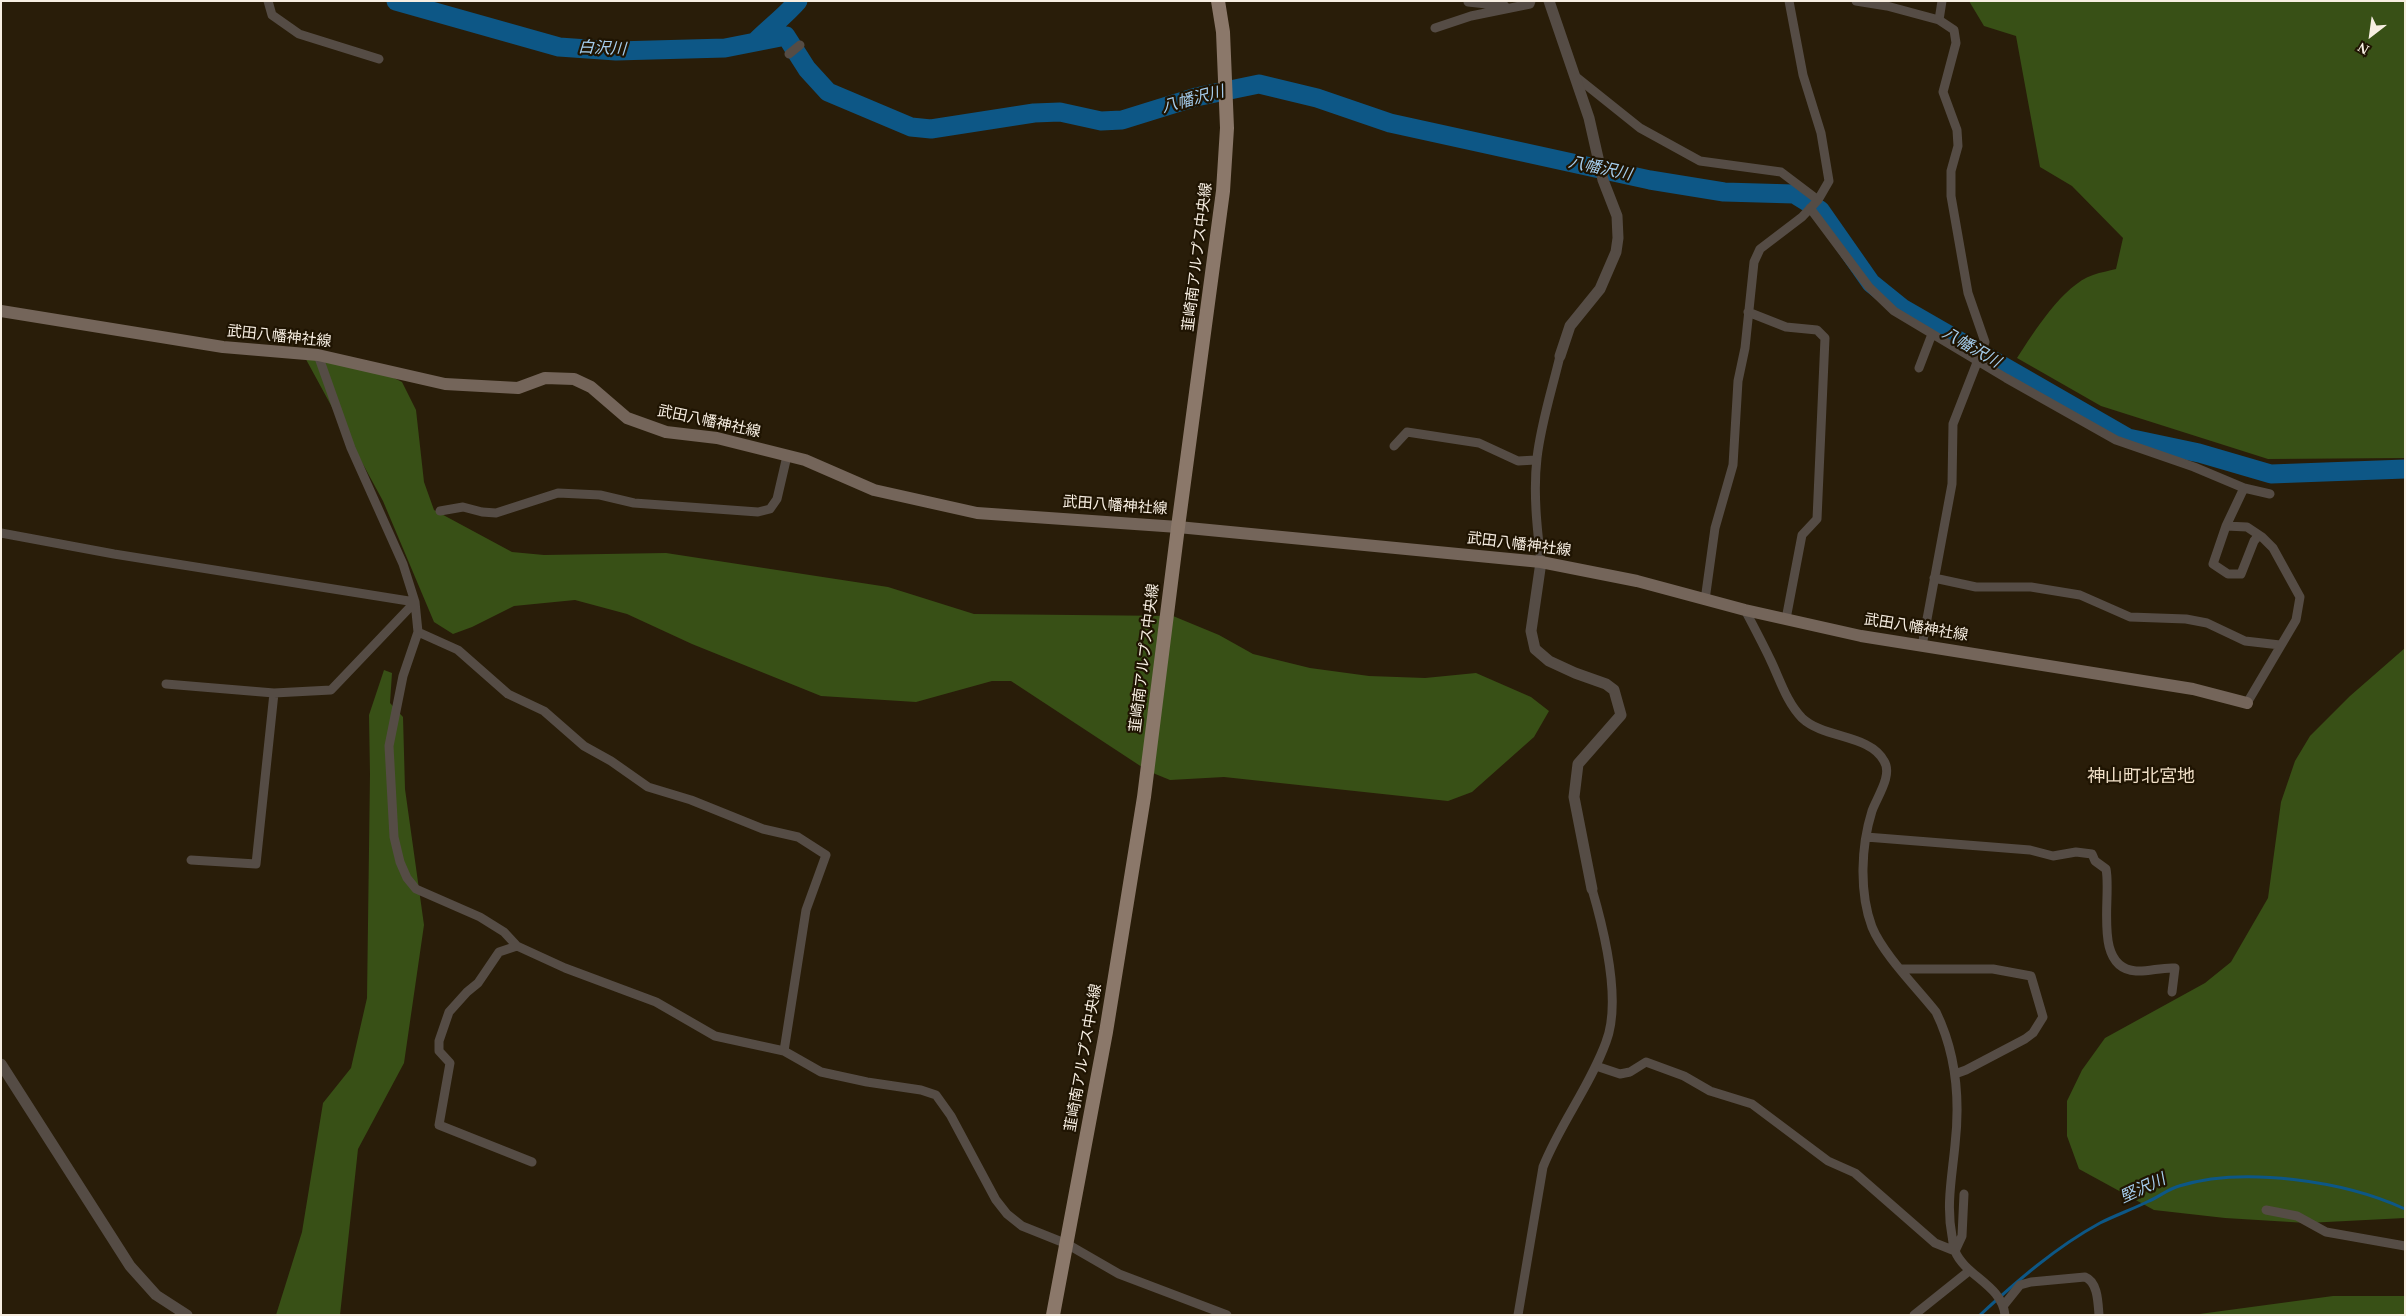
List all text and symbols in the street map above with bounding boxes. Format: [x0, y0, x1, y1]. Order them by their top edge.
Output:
north arrow [2346, 10, 2396, 60]
water label: 白沢川 [578, 38, 626, 60]
text: N [2355, 39, 2371, 57]
water label: 八幡沢川 [1160, 82, 1226, 118]
water label: 八幡沢川 [1567, 153, 1633, 185]
street label: 韮崎南アルプス中央線 [1180, 181, 1216, 333]
street label: 武田八幡神社線 [226, 323, 332, 351]
water label: 八幡沢川 [1938, 324, 2004, 372]
street label: 武田八幡神社線 [656, 402, 762, 442]
street label: 武田八幡神社線 [1062, 493, 1168, 519]
street label: 武田八幡神社線 [1466, 530, 1572, 560]
street label: 韮崎南アルプス中央線 [1127, 582, 1163, 734]
street label: 武田八幡神社線 [1863, 611, 1969, 645]
district label: 神山町北宮地 [2087, 766, 2195, 788]
street label: 韮崎南アルプス中央線 [1062, 983, 1106, 1133]
water label: 堅沢川 [2117, 1170, 2169, 1208]

